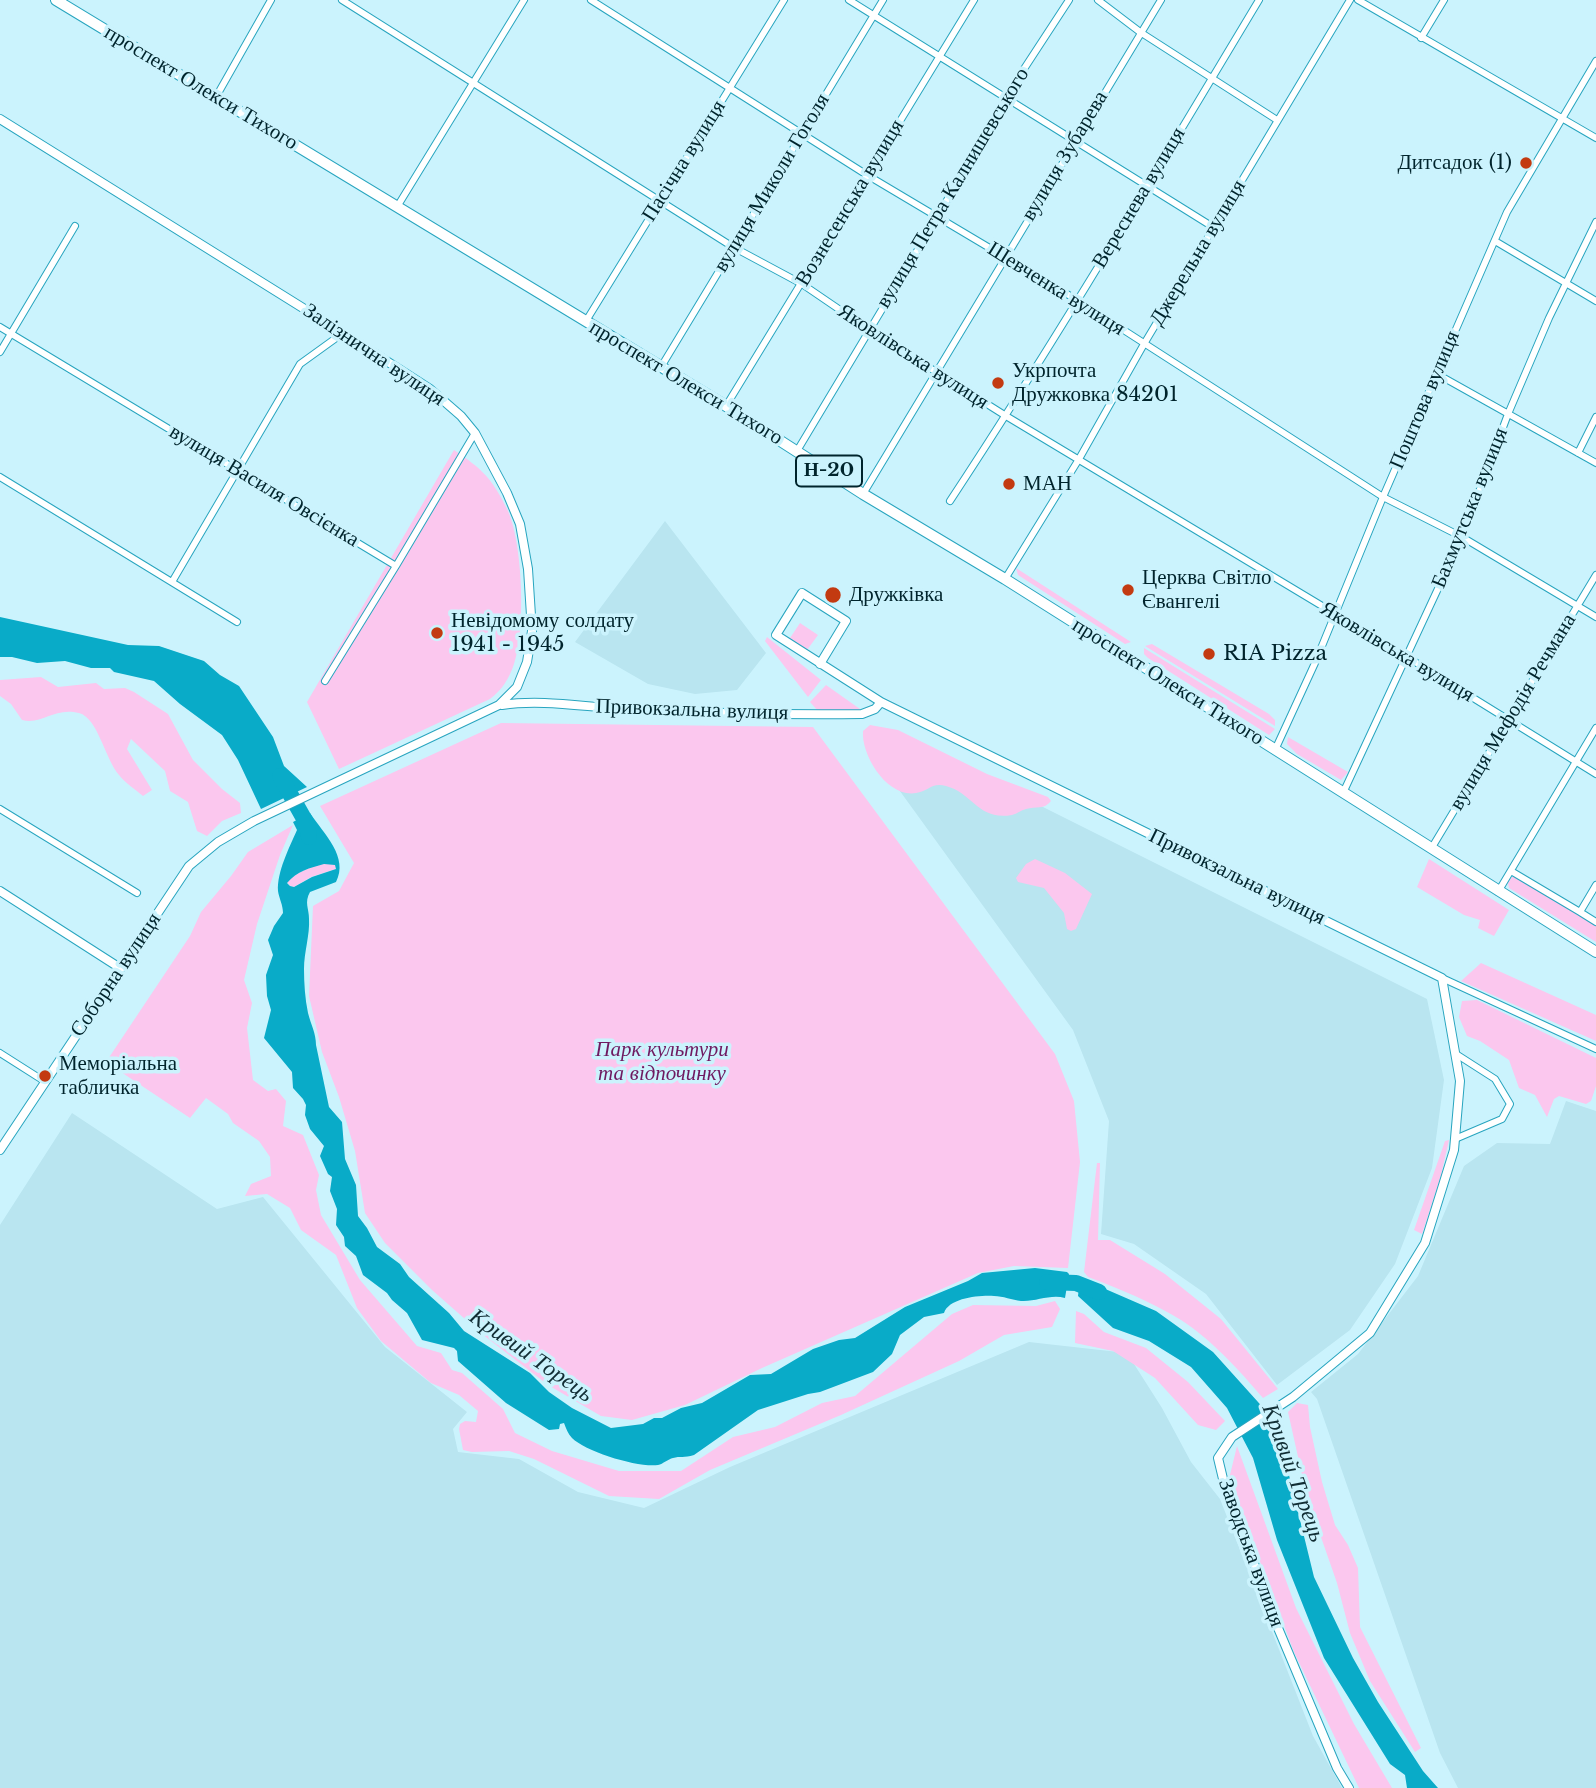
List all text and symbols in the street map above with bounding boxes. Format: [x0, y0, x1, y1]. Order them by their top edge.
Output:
street label: проспект Олекси Тихого [100, 20, 302, 156]
street label: вулиця Петра Калнишевського [871, 63, 1035, 313]
street label: вулиця Зубарева [1016, 87, 1114, 225]
street label: вулиця Миколи Гоголя [709, 89, 835, 277]
street label: Пасічна вулиця [637, 96, 731, 226]
street label: Вознесенська вулиця [790, 115, 910, 291]
street label: Вереснева вулиця [1087, 123, 1191, 273]
place label: Дитсадок (1) [1397, 150, 1512, 176]
marker: Дитсадок (1) [1518, 155, 1534, 171]
street label: Джерельна вулиця [1145, 175, 1251, 331]
street label: Шевченка вулиця [983, 237, 1129, 341]
street label: Залізнична вулиця [298, 298, 450, 412]
street label: Яковлівська вулиця [833, 299, 993, 415]
street label: проспект Олекси Тихого [585, 315, 787, 451]
street label: Поштова вулиця [1385, 327, 1465, 473]
place label: Укрпочта Дружковка 84201 [1012, 358, 1178, 408]
marker: Укрпочта Дружковка 84201 [990, 375, 1006, 391]
street label: вулиця Василя Овсієнка [164, 419, 364, 553]
street label: Бахмутська вулиця [1426, 424, 1514, 592]
road number: Н-20 [796, 456, 862, 486]
place label: МАН [1023, 471, 1072, 497]
marker: МАН [1001, 476, 1017, 492]
place label: Церква Світло Євангелі [1142, 565, 1272, 615]
place label: Дружківка [849, 582, 943, 608]
marker: Церква Світло Євангелі [1120, 582, 1136, 598]
marker: Дружківка [823, 585, 843, 605]
street label: Яковлівська вулиця [1316, 596, 1478, 708]
place label: Невідомому солдату 1941 - 1945 [451, 608, 634, 658]
street label: вулиця Мефодія Речмана [1444, 609, 1582, 815]
street label: проспект Олекси Тихого [1067, 613, 1269, 751]
marker: Невідомому солдату 1941 - 1945 [429, 625, 445, 641]
place label: RIA Pizza [1223, 641, 1327, 667]
marker: RIA Pizza [1201, 646, 1217, 662]
street label: Привокзальна вулиця [595, 694, 789, 726]
street label: Привокзальна вулиця [1145, 823, 1329, 931]
street label: Соборна вулиця [65, 908, 167, 1042]
park label: Парк культури та відпочинку [595, 1037, 729, 1087]
place label: Меморіальна табличка [59, 1051, 177, 1101]
marker: Меморіальна табличка [37, 1068, 53, 1084]
water label: Кривий Торець [464, 1303, 598, 1409]
water label: Кривий Торець [1255, 1400, 1331, 1546]
street label: Заводська вулиця [1213, 1476, 1289, 1630]

